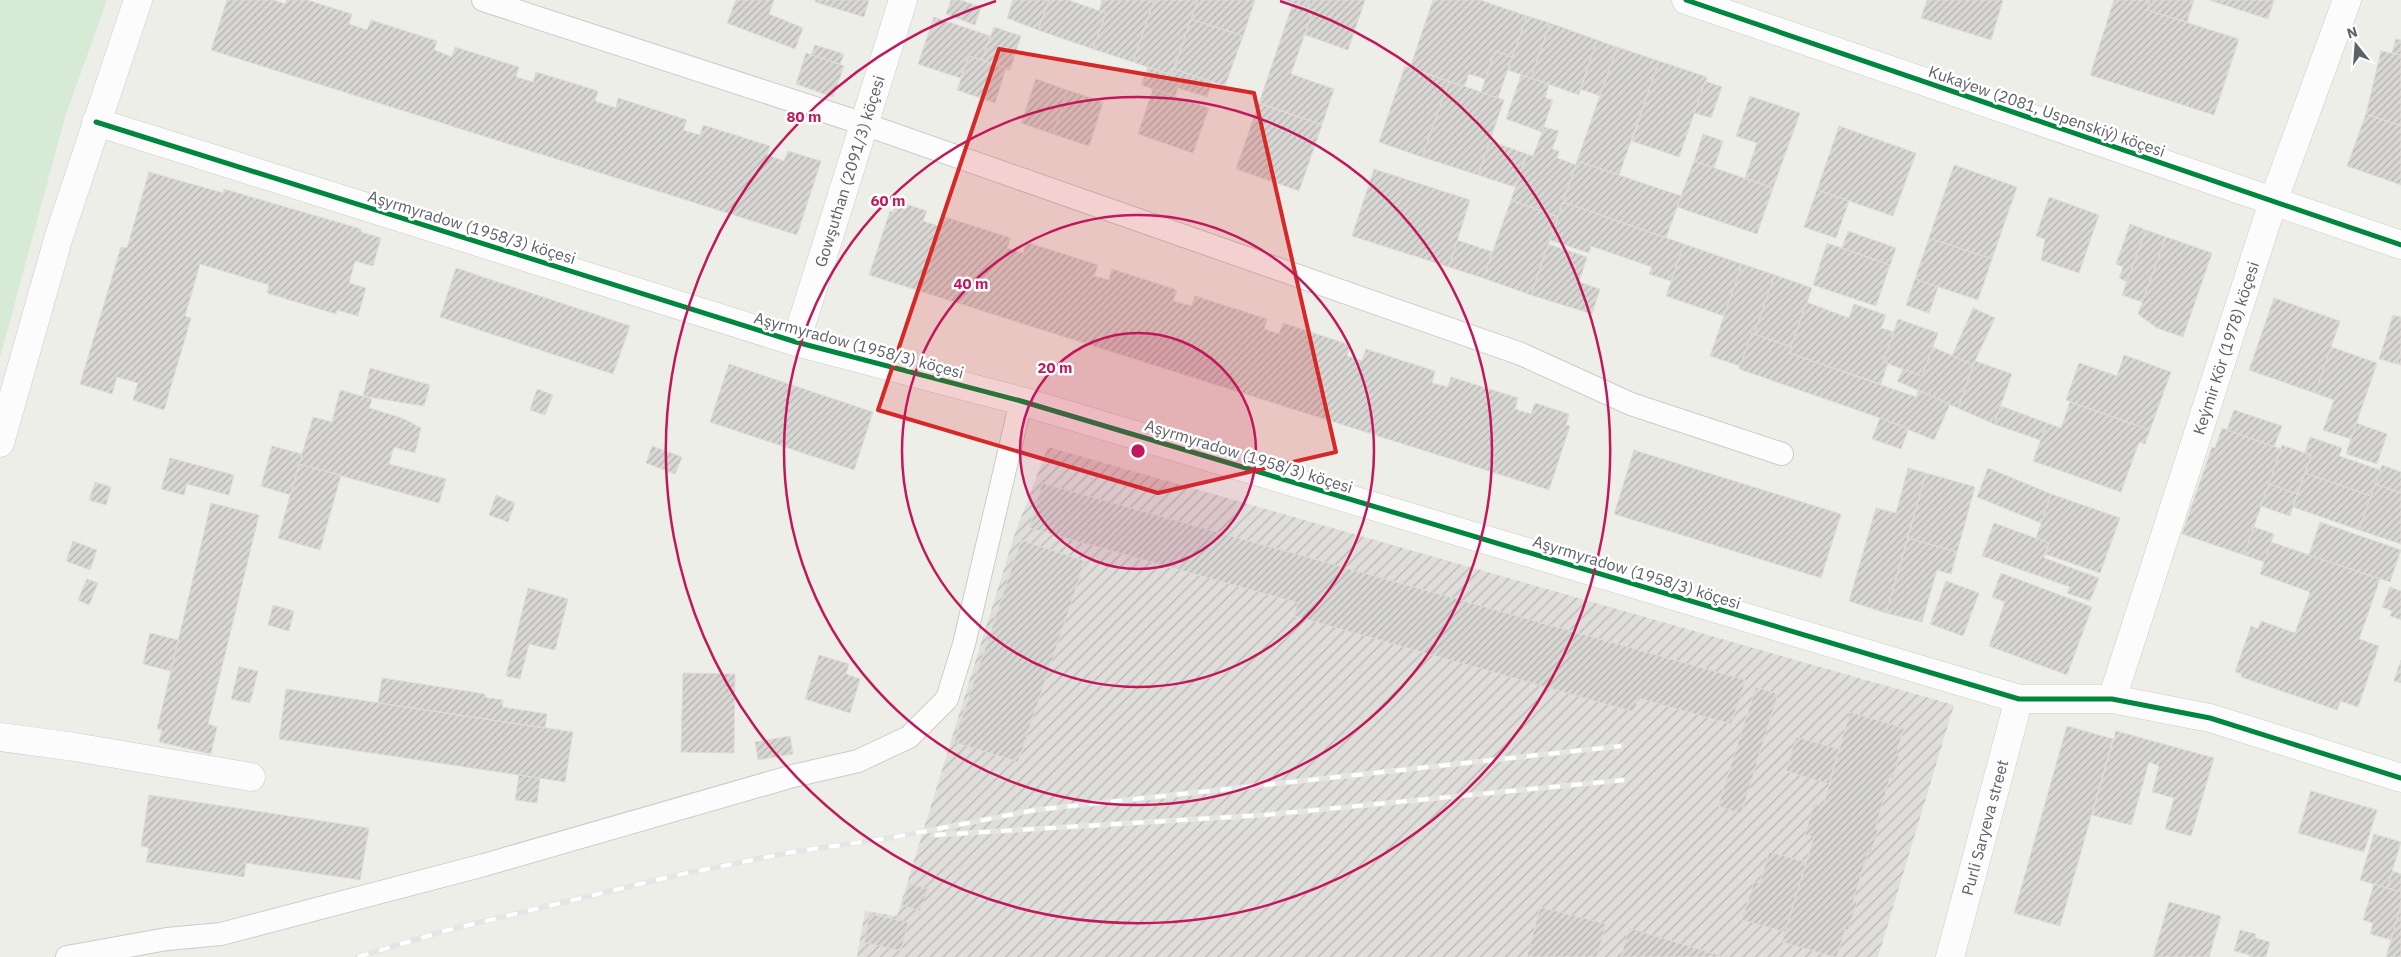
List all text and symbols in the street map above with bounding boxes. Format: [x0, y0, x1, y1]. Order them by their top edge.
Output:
north arrow [2331, 20, 2381, 70]
text: N [2345, 22, 2360, 43]
street label: Kukaýew (2081, Uspenskiý) köçesi [1926, 61, 2168, 161]
street label: Gowşuthan (2091/3) köçesi [810, 73, 889, 269]
text: 80 m [787, 107, 821, 126]
street label: Aşyrmyradow (1958/3) köçesi [366, 186, 578, 268]
text: 60 m [871, 191, 905, 210]
street label: Keýmir Kör (1978) köçesi [2188, 259, 2263, 437]
text: 40 m [954, 274, 988, 293]
street label: Aşyrmyradow (1958/3) köçesi [752, 307, 966, 383]
text: 20 m [1038, 358, 1072, 377]
street label: Aşyrmyradow (1958/3) köçesi [1143, 415, 1355, 497]
centre of rings [1129, 442, 1147, 460]
street label: Aşyrmyradow (1958/3) köçesi [1531, 531, 1743, 613]
street label: Purli Saryeva street [1957, 758, 2012, 898]

